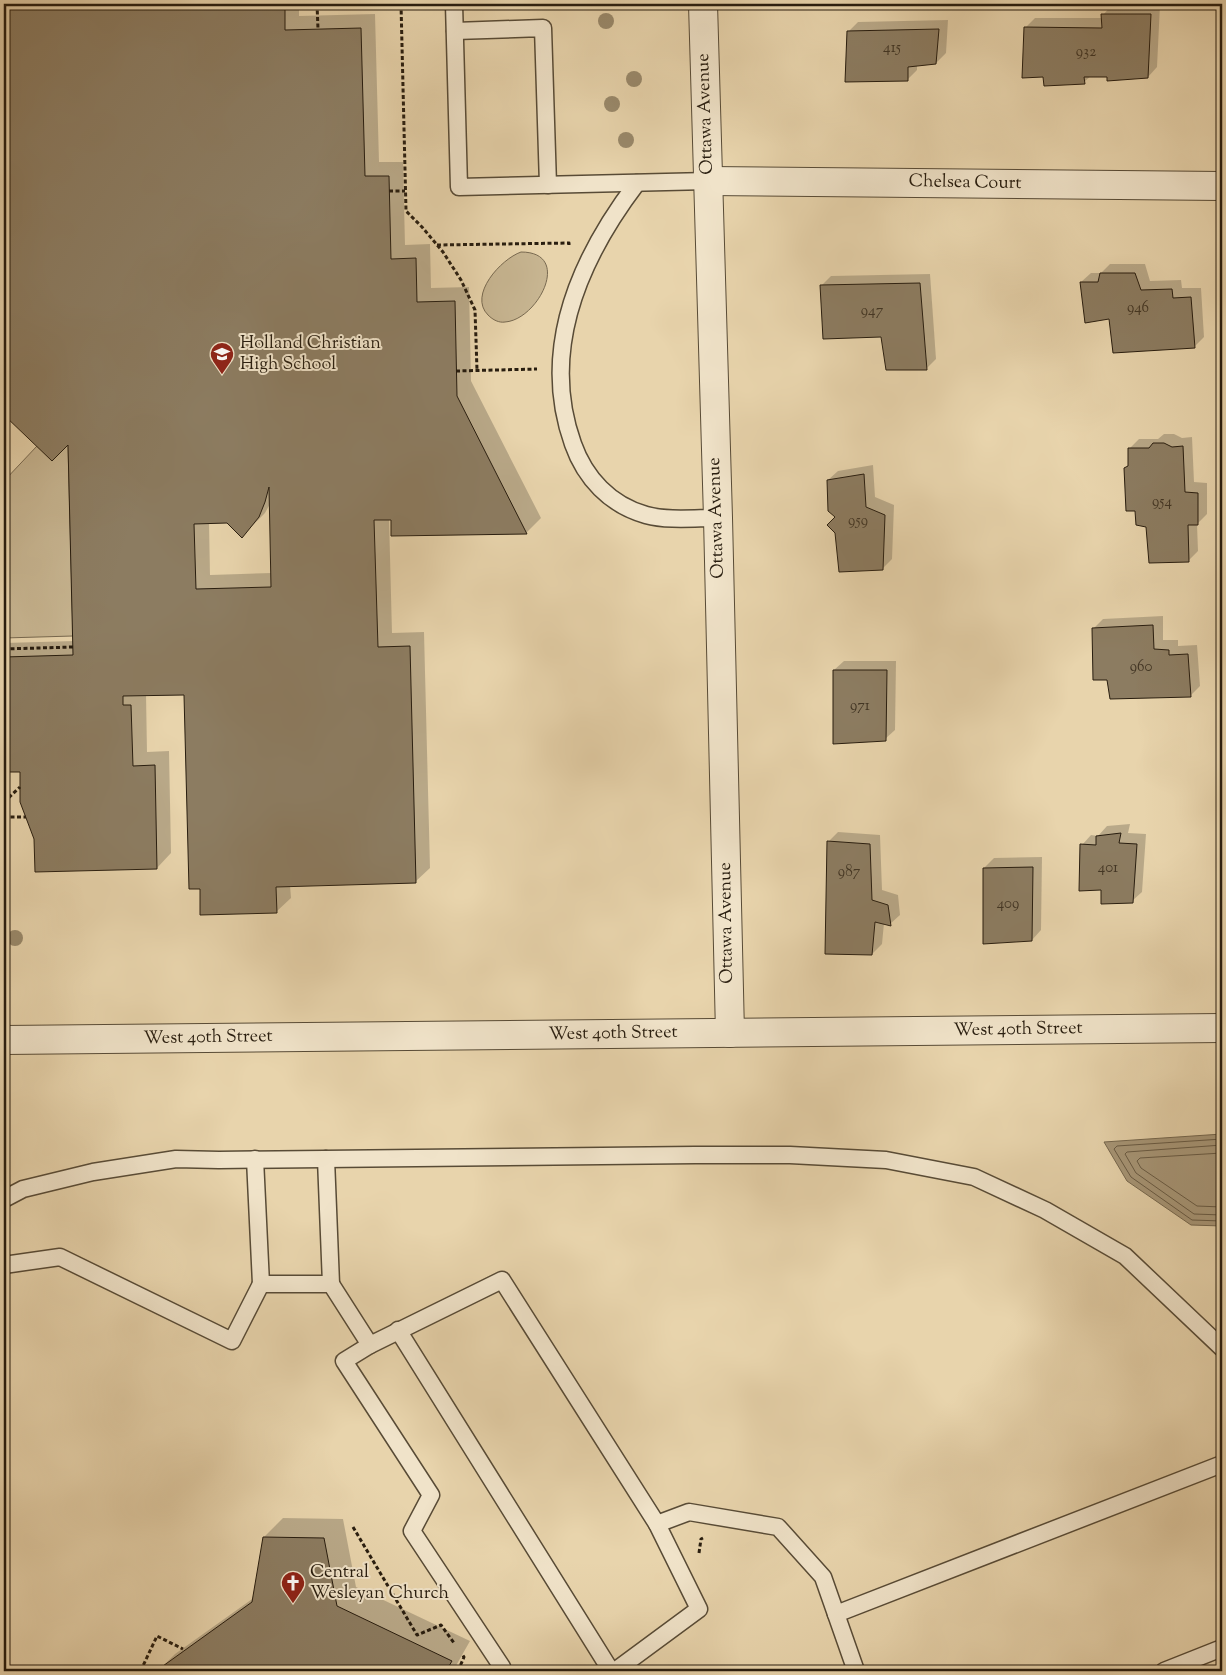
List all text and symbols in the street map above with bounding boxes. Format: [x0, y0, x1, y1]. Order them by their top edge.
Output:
house number: 415 [883, 38, 901, 59]
house number: 932 [1076, 42, 1096, 63]
street label: Ottawa Avenue [691, 53, 721, 175]
street label: Chelsea Court [908, 169, 1022, 197]
house number: 946 [1127, 298, 1149, 319]
house number: 947 [861, 301, 884, 322]
place label: Holland Christian High School [240, 331, 381, 378]
school or university icon: Holland Christian High School [209, 341, 235, 375]
street label: Ottawa Avenue [702, 457, 732, 579]
house number: 954 [1152, 492, 1172, 513]
house number: 959 [848, 511, 868, 532]
house number: 960 [1130, 657, 1152, 678]
house number: 971 [850, 696, 870, 717]
house number: 401 [1098, 858, 1118, 879]
street label: Ottawa Avenue [713, 862, 741, 984]
house number: 987 [838, 862, 861, 883]
house number: 409 [997, 894, 1019, 915]
street label: West 40th Street [953, 1016, 1083, 1044]
street label: West 40th Street [548, 1020, 678, 1048]
street label: West 40th Street [143, 1024, 273, 1052]
place label: Central Wesleyan Church [310, 1560, 449, 1607]
church icon: Central Wesleyan Church [280, 1570, 306, 1604]

